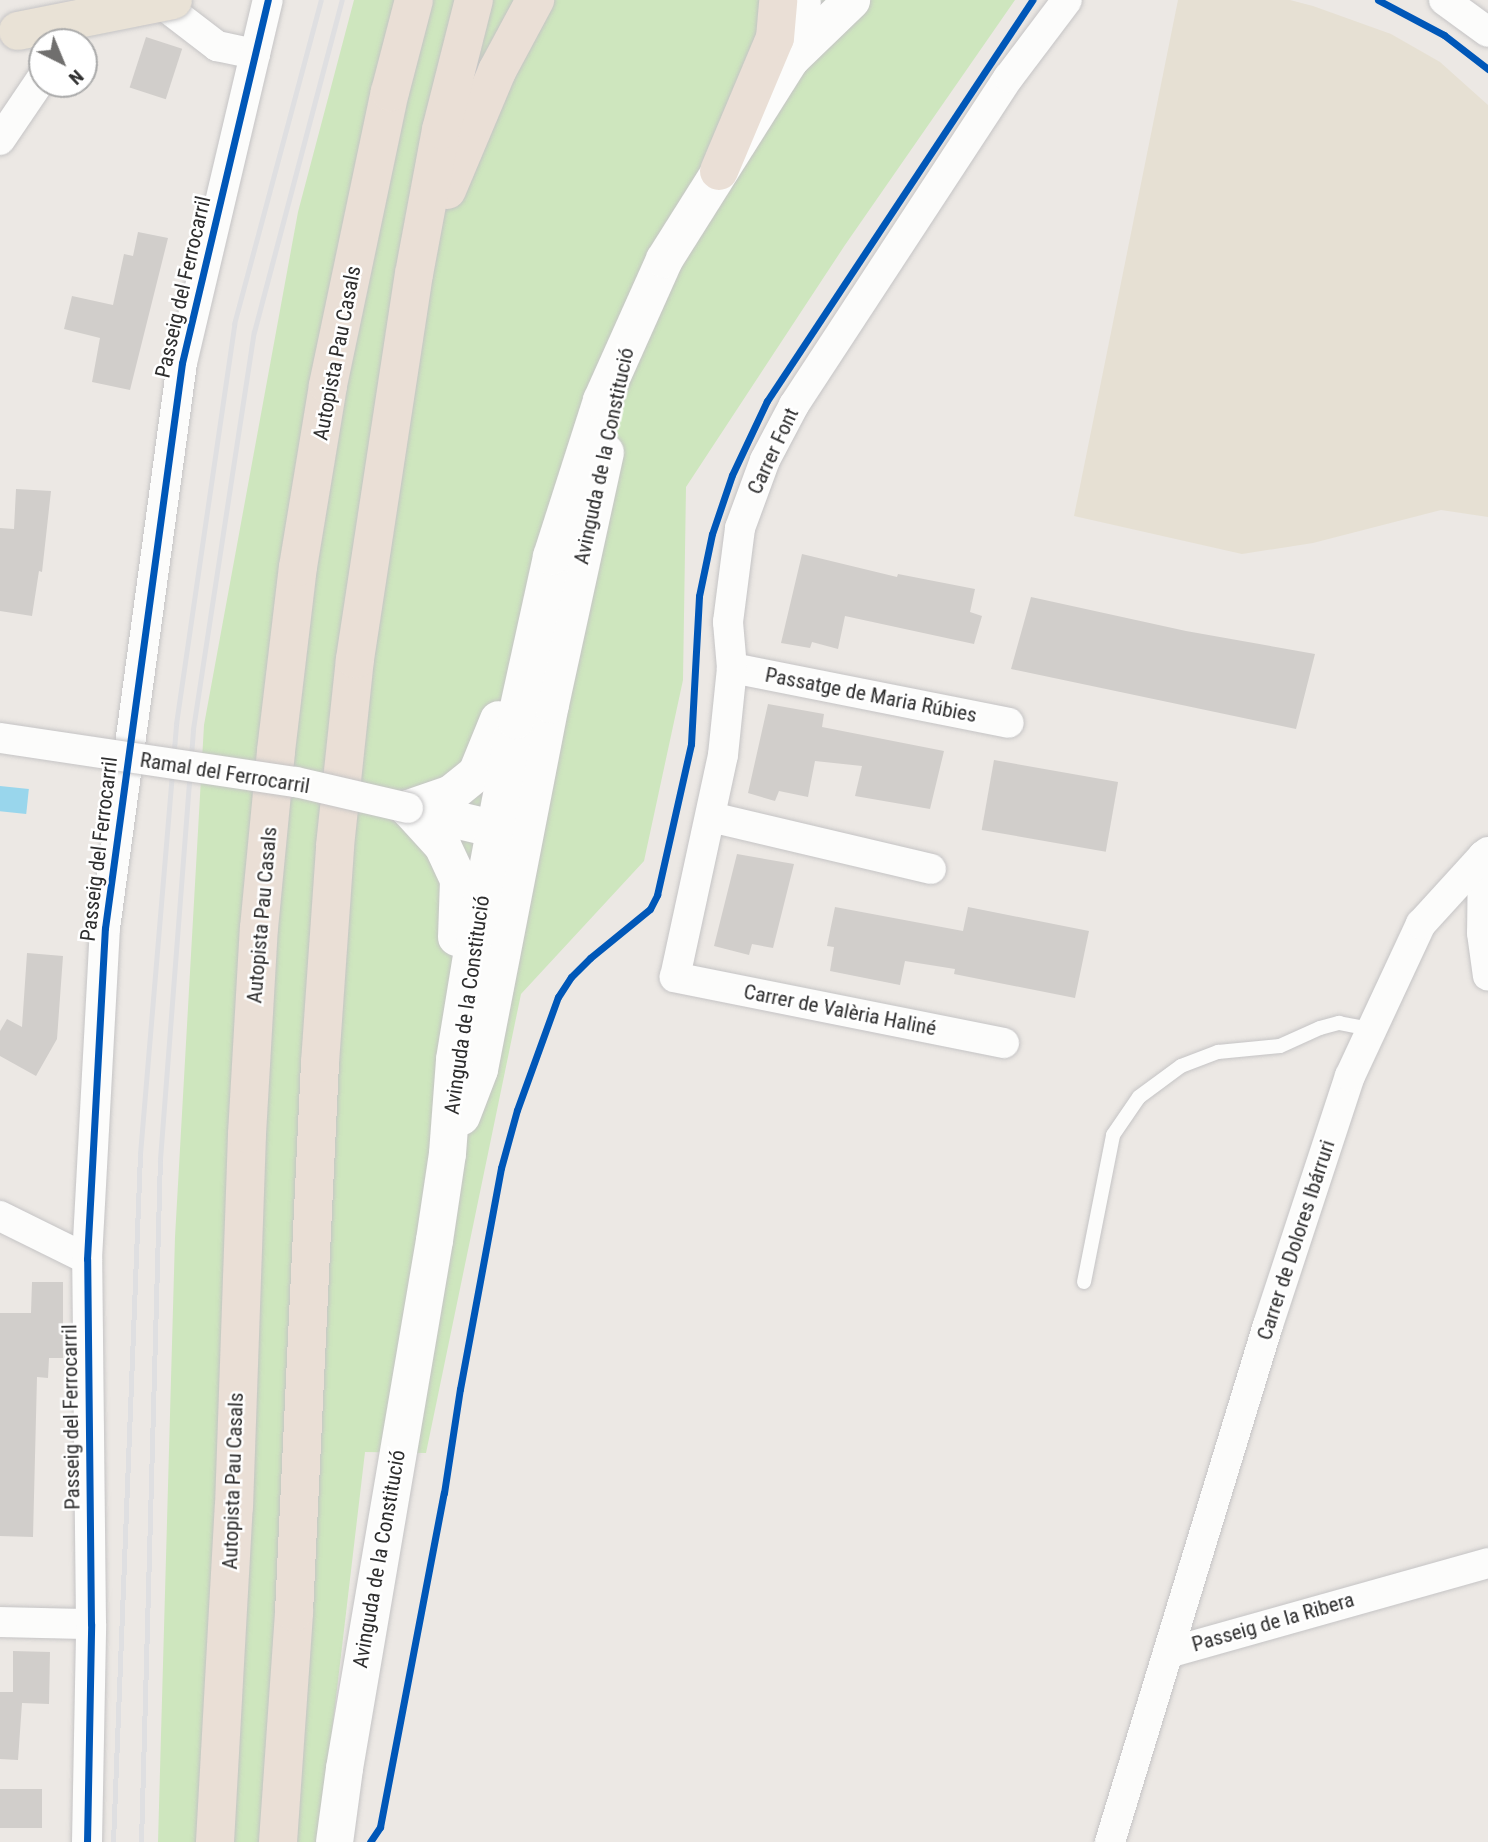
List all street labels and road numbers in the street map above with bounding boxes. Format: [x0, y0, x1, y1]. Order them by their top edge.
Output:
street label: Passeig del Ferrocarril [150, 194, 216, 380]
street label: Autopista Pau Casals [308, 264, 366, 442]
street label: Avinguda de la Constitució [569, 345, 639, 567]
street label: Carrer Font [742, 404, 804, 498]
street label: Passatge de Maria Rúbies [763, 662, 979, 728]
street label: Ramal del Ferrocarril [138, 747, 312, 799]
street label: Passeig del Ferrocarril [75, 755, 123, 943]
street label: Autopista Pau Casals [242, 826, 282, 1004]
street label: Avinguda de la Constitució [439, 894, 495, 1116]
street label: Carrer de Valèria Haliné [742, 979, 938, 1041]
street label: Carrer de Dolores Ibárruri [1252, 1137, 1340, 1343]
street label: Passeig del Ferrocarril [57, 1324, 85, 1510]
street label: Autopista Pau Casals [217, 1392, 249, 1570]
street label: Avinguda de la Constitució [347, 1448, 411, 1670]
street label: Passeig de la Ribera [1189, 1587, 1357, 1657]

